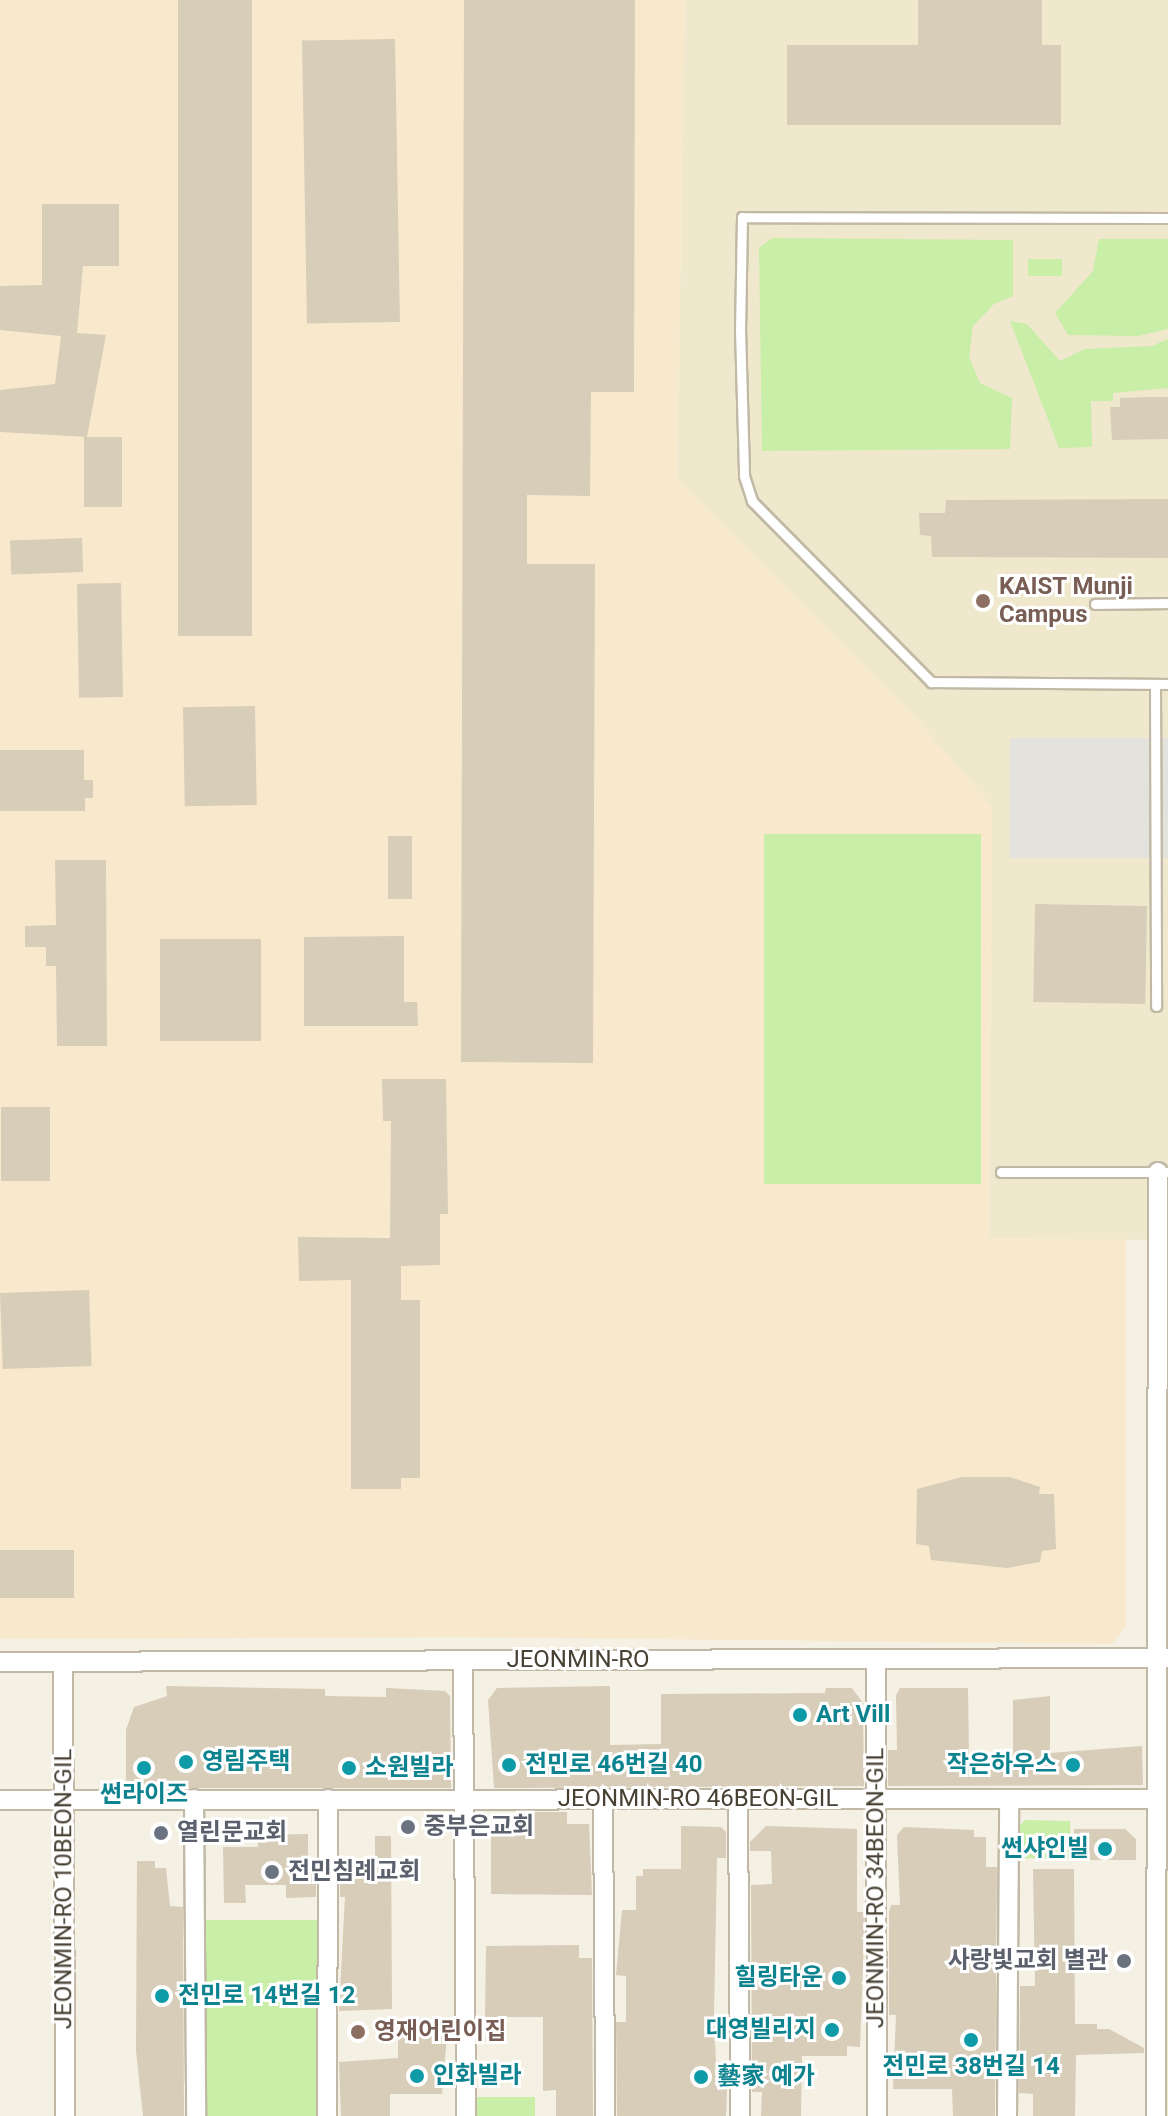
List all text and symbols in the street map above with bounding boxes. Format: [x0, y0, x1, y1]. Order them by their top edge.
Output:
place label: KAIST Munji Campus [999, 573, 1134, 629]
marker: KAIST Munji Campus [974, 592, 992, 610]
street label: JEONMIN-RO [506, 1646, 650, 1674]
place label: Art Vill [816, 1701, 890, 1729]
marker: Art Vill [791, 1706, 809, 1724]
place label: 영림주택 [202, 1748, 290, 1776]
street label: JEONMIN-RO 34BEON-GIL [862, 1748, 890, 2028]
street label: JEONMIN-RO 10BEON-GIL [50, 1749, 78, 2029]
place label: 전민로 46번길 40 [525, 1751, 702, 1779]
place label: 작은하우스 [947, 1751, 1057, 1779]
marker: 영림주택 [177, 1753, 195, 1771]
place label: 소원빌라 [365, 1754, 453, 1782]
marker: 전민로 46번길 40 [500, 1756, 518, 1774]
marker: 작은하우스 [1064, 1756, 1082, 1774]
marker: 썬라이즈 [135, 1759, 153, 1777]
marker: 소원빌라 [340, 1759, 358, 1777]
place label: 썬라이즈 [100, 1781, 188, 1809]
street label: JEONMIN-RO 46BEON-GIL [558, 1785, 838, 1813]
place label: 중부은교회 [424, 1813, 534, 1841]
marker: 중부은교회 [399, 1818, 417, 1836]
place label: 열린문교회 [177, 1819, 287, 1847]
marker: 열린문교회 [152, 1824, 170, 1842]
place label: 썬샤인빌 [1001, 1835, 1089, 1863]
marker: 썬샤인빌 [1096, 1840, 1114, 1858]
place label: 전민침례교회 [288, 1858, 420, 1886]
marker: 전민침례교회 [263, 1863, 281, 1881]
place label: 사랑빛교회 별관 [947, 1947, 1108, 1975]
marker: 사랑빛교회 별관 [1115, 1952, 1133, 1970]
place label: 힐링타운 [735, 1964, 823, 1992]
marker: 힐링타운 [830, 1969, 848, 1987]
place label: 전민로 14번길 12 [178, 1982, 355, 2010]
marker: 전민로 14번길 12 [153, 1987, 171, 2005]
place label: 대영빌리지 [706, 2016, 816, 2044]
place label: 영재어린이집 [374, 2018, 506, 2046]
marker: 대영빌리지 [823, 2021, 841, 2039]
marker: 영재어린이집 [349, 2023, 367, 2041]
marker: 전민로 38번길 14 [962, 2031, 980, 2049]
place label: 전민로 38번길 14 [882, 2053, 1060, 2081]
place label: 인화빌라 [433, 2062, 521, 2090]
place label: 藝家 예가 [717, 2063, 815, 2091]
marker: 인화빌라 [408, 2067, 426, 2085]
marker: 藝家 예가 [692, 2068, 710, 2086]

